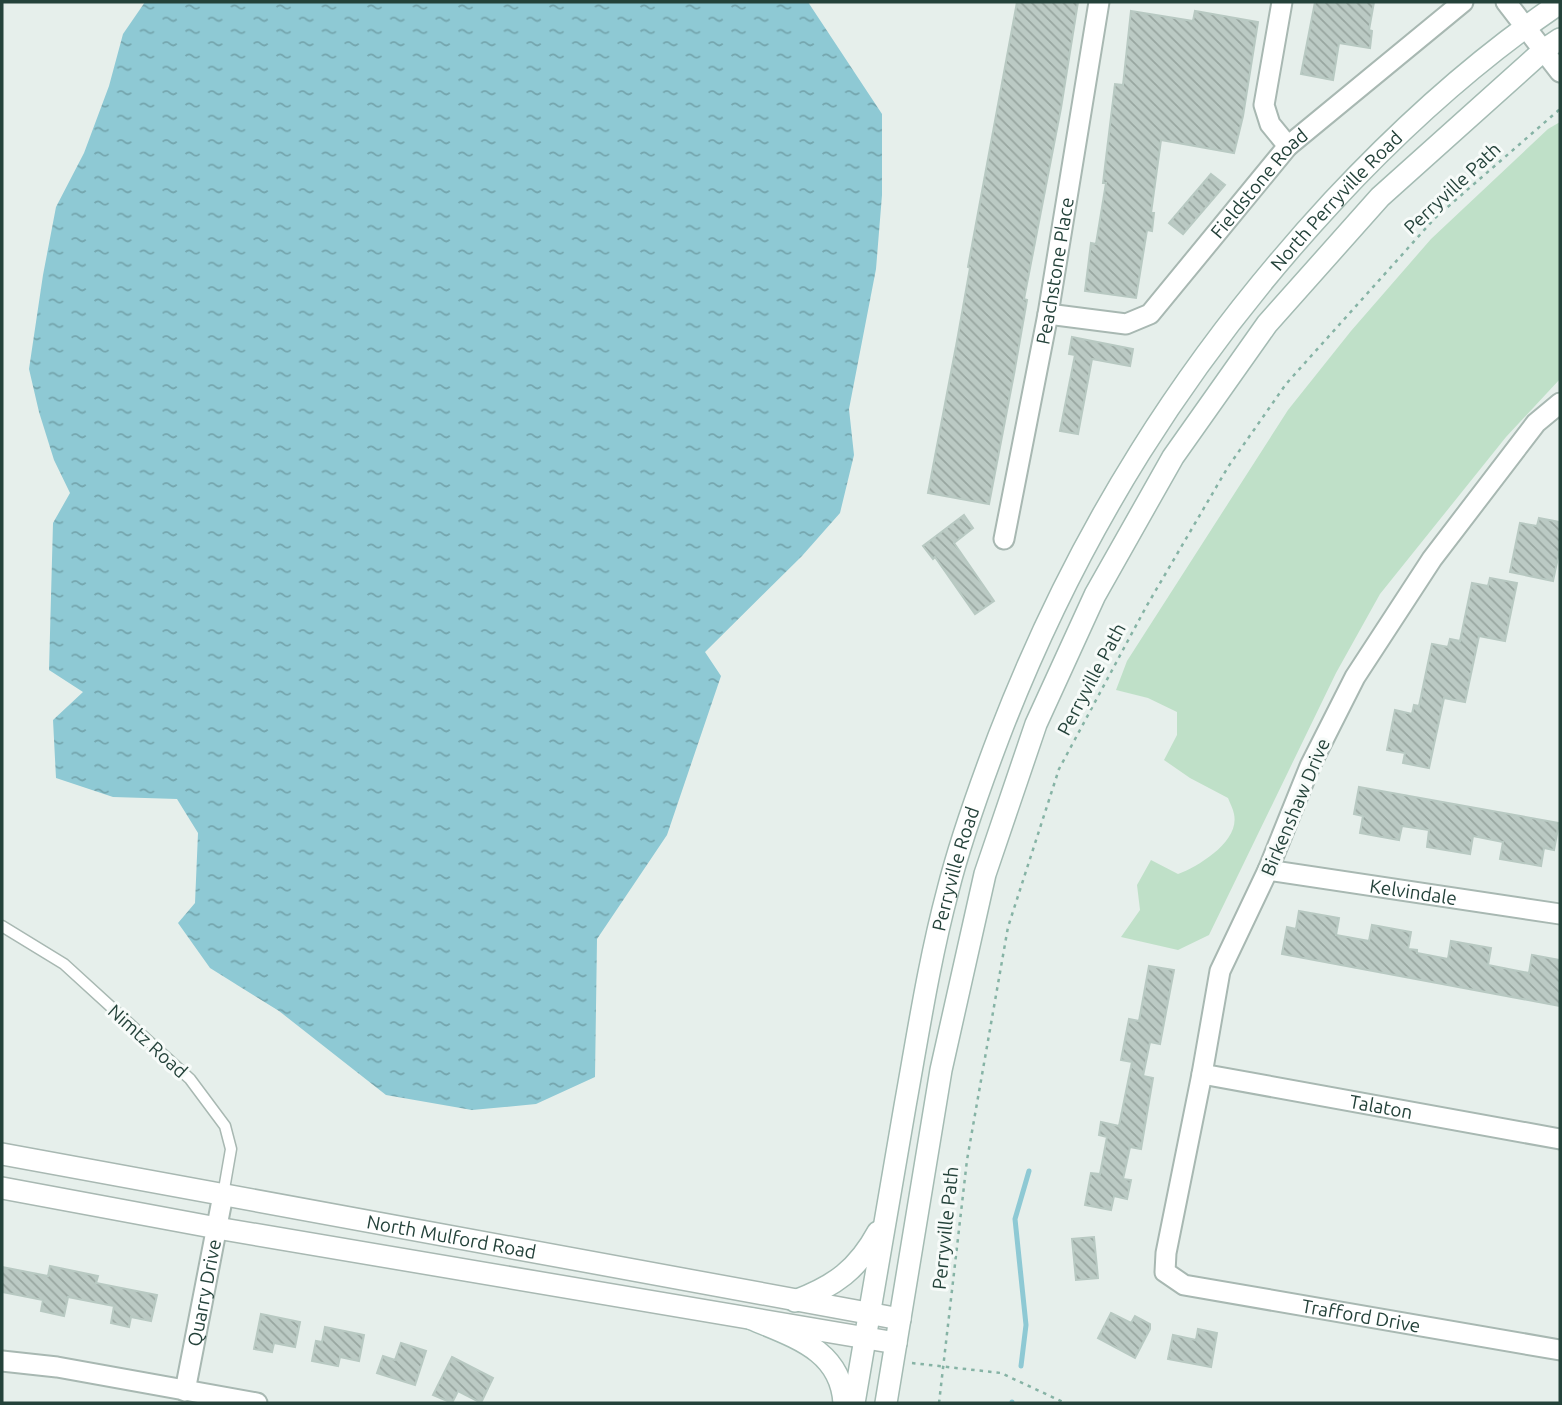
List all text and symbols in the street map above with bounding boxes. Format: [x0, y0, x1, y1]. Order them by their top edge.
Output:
street label: Fieldstone Road [1206, 124, 1312, 243]
street label: North Perryville Road [1266, 126, 1407, 275]
street label: Perryville Path [1399, 138, 1505, 238]
street label: Peachstone Place [1031, 196, 1078, 346]
street label: Perryville Path [1052, 619, 1130, 739]
street label: Birkenshaw Drive [1256, 735, 1334, 879]
street label: Perryville Road [927, 804, 983, 933]
street label: Kelvindale [1368, 874, 1458, 909]
street label: Nimtz Road [104, 1000, 192, 1082]
street label: Talaton [1348, 1090, 1414, 1123]
street label: Perryville Path [928, 1165, 962, 1291]
street label: North Mulford Road [365, 1210, 538, 1263]
street label: Quarry Drive [183, 1237, 225, 1348]
street label: Trafford Drive [1300, 1295, 1422, 1337]

